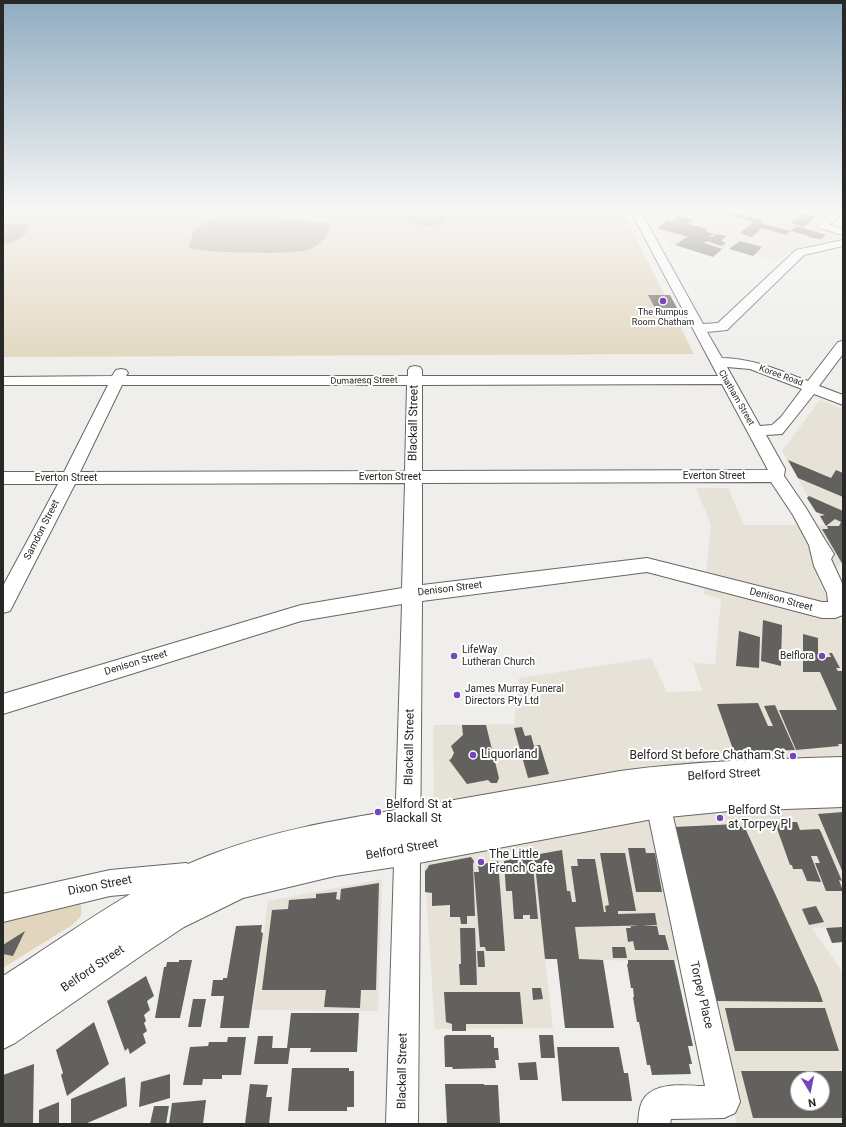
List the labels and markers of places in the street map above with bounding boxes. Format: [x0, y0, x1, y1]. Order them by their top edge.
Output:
marker: The Rumpus Room Chatham [658, 296, 668, 306]
place label: The Rumpus Room Chatham [632, 308, 694, 329]
place label: LifeWay Lutheran Church [462, 644, 535, 668]
place label: Belflora [780, 650, 814, 662]
marker: LifeWay Lutheran Church [449, 651, 459, 661]
marker: Belflora [817, 651, 827, 661]
place label: James Murray Funeral Directors Pty Ltd [465, 683, 564, 706]
marker: James Murray Funeral Directors Pty Ltd [452, 690, 462, 700]
place label: Liquorland [481, 748, 538, 762]
place label: Belford St before Chatham St [630, 749, 785, 763]
marker: Liquorland [468, 750, 478, 760]
marker: Belford St before Chatham St [788, 751, 798, 761]
place label: Belford St at Blackall St [386, 798, 452, 826]
place label: Belford St at Torpey Pl [728, 804, 791, 832]
marker: Belford St at Blackall St [373, 807, 383, 817]
marker: Belford St at Torpey Pl [715, 813, 725, 823]
place label: The Little French Cafe [489, 848, 553, 876]
marker: The Little French Cafe [476, 857, 486, 867]

